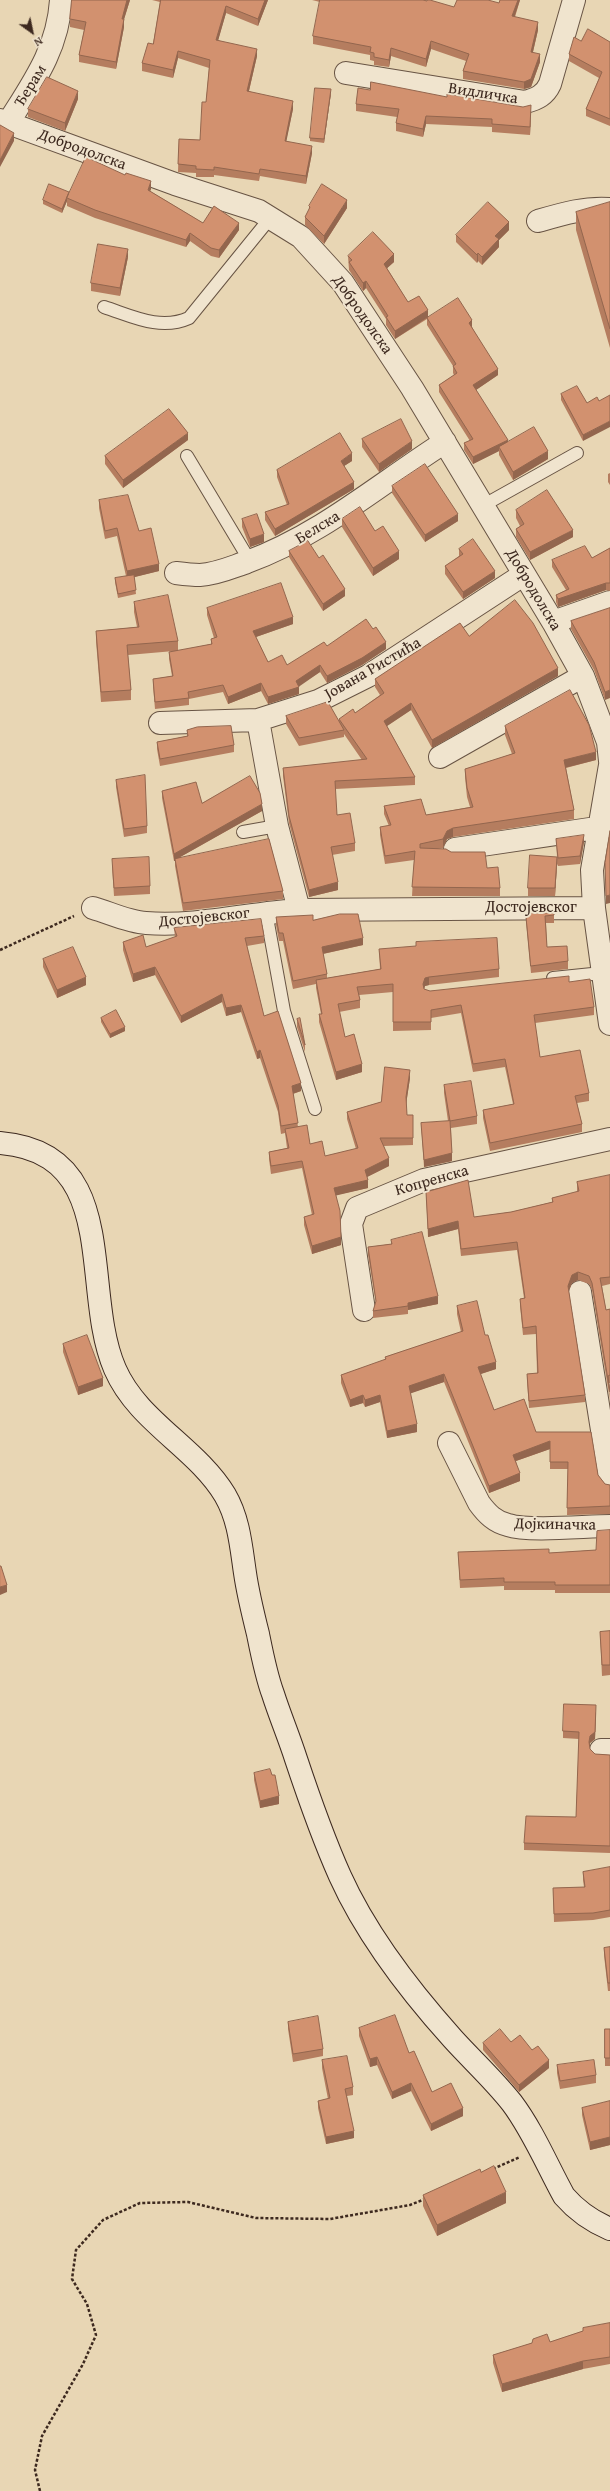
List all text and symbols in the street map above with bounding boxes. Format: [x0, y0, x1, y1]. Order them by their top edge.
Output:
north arrow [12, 12, 52, 52]
text: N [31, 33, 46, 51]
street label: Ђерам [11, 61, 51, 111]
street label: Видличка [447, 79, 519, 109]
street label: Добродолска [35, 125, 129, 175]
street label: Добродолска [328, 272, 396, 358]
street label: Белска [292, 507, 344, 549]
street label: Добродолска [501, 546, 565, 634]
street label: Јована Ристића [321, 634, 425, 704]
street label: Достојевског [485, 898, 577, 918]
street label: Достојевског [158, 904, 250, 932]
street label: Копренска [393, 1161, 471, 1201]
street label: Дојкиначка [514, 1515, 596, 1535]

